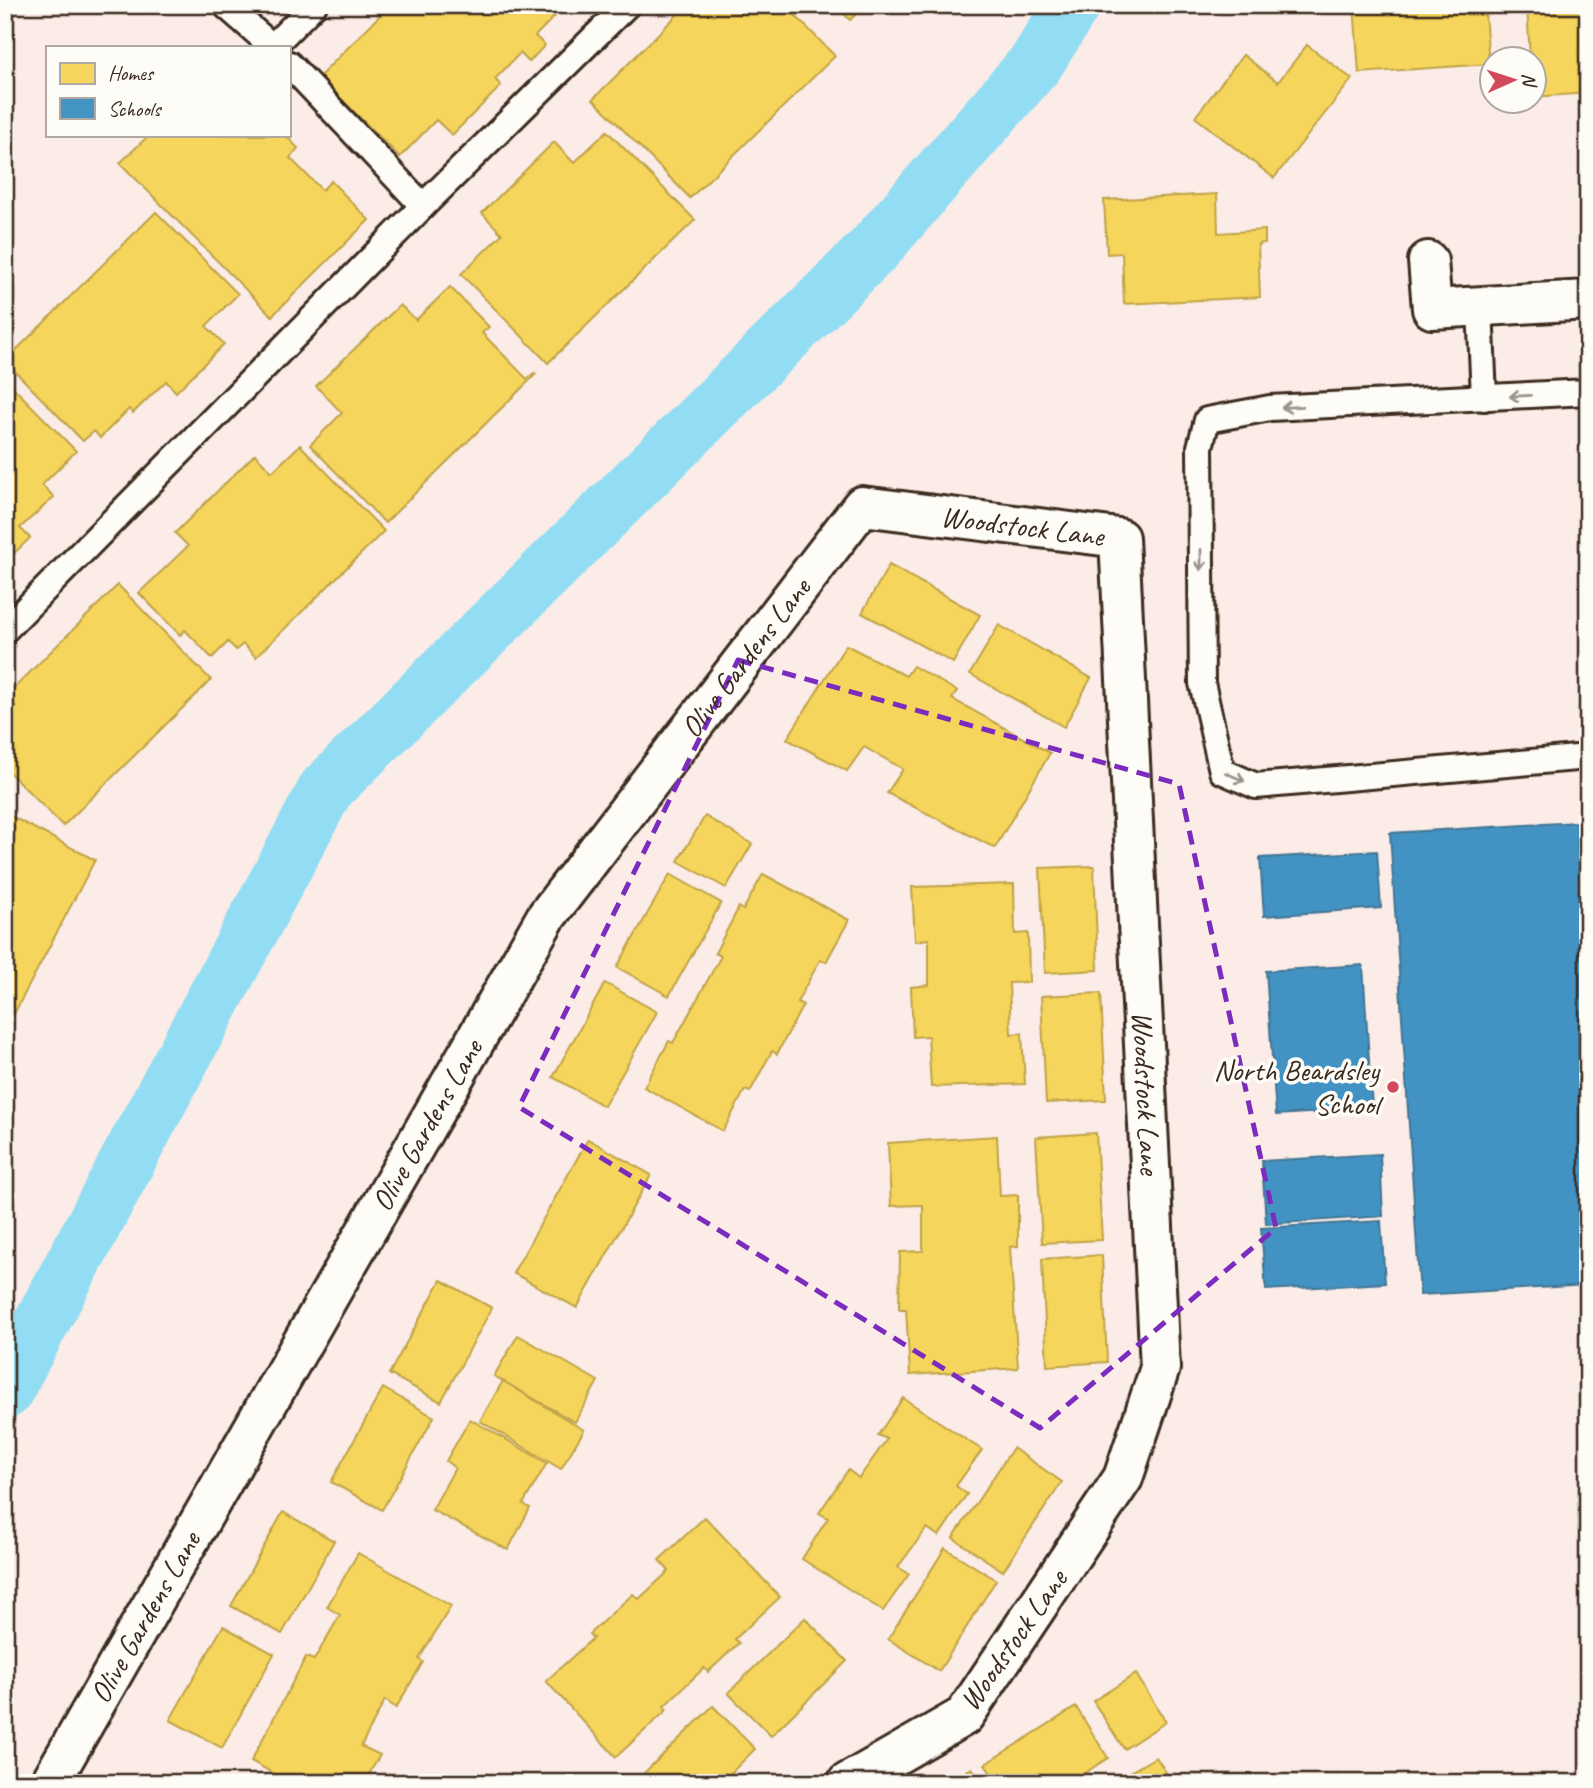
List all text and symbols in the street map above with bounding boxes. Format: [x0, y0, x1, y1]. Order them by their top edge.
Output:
legend [46, 46, 290, 136]
north arrow [1478, 46, 1548, 116]
text: Homes [108, 60, 155, 86]
text: N [1517, 73, 1541, 89]
text: Schools [108, 96, 162, 122]
one-way arrow [1508, 389, 1531, 402]
one-way arrow [1282, 401, 1304, 414]
street label: Woodstock Lane [939, 497, 1108, 555]
one-way arrow [1195, 548, 1208, 571]
street label: Olive Gardens Lane [672, 568, 820, 745]
one-way arrow [1224, 771, 1245, 784]
street label: Woodstock Lane [1123, 1010, 1170, 1178]
street label: Olive Gardens Lane [363, 1031, 492, 1218]
place label: North Beardsley School [1214, 1051, 1384, 1123]
marker: North Beardsley School [1385, 1079, 1401, 1095]
street label: Olive Gardens Lane [81, 1523, 210, 1710]
street label: Woodstock Lane [951, 1560, 1077, 1718]

